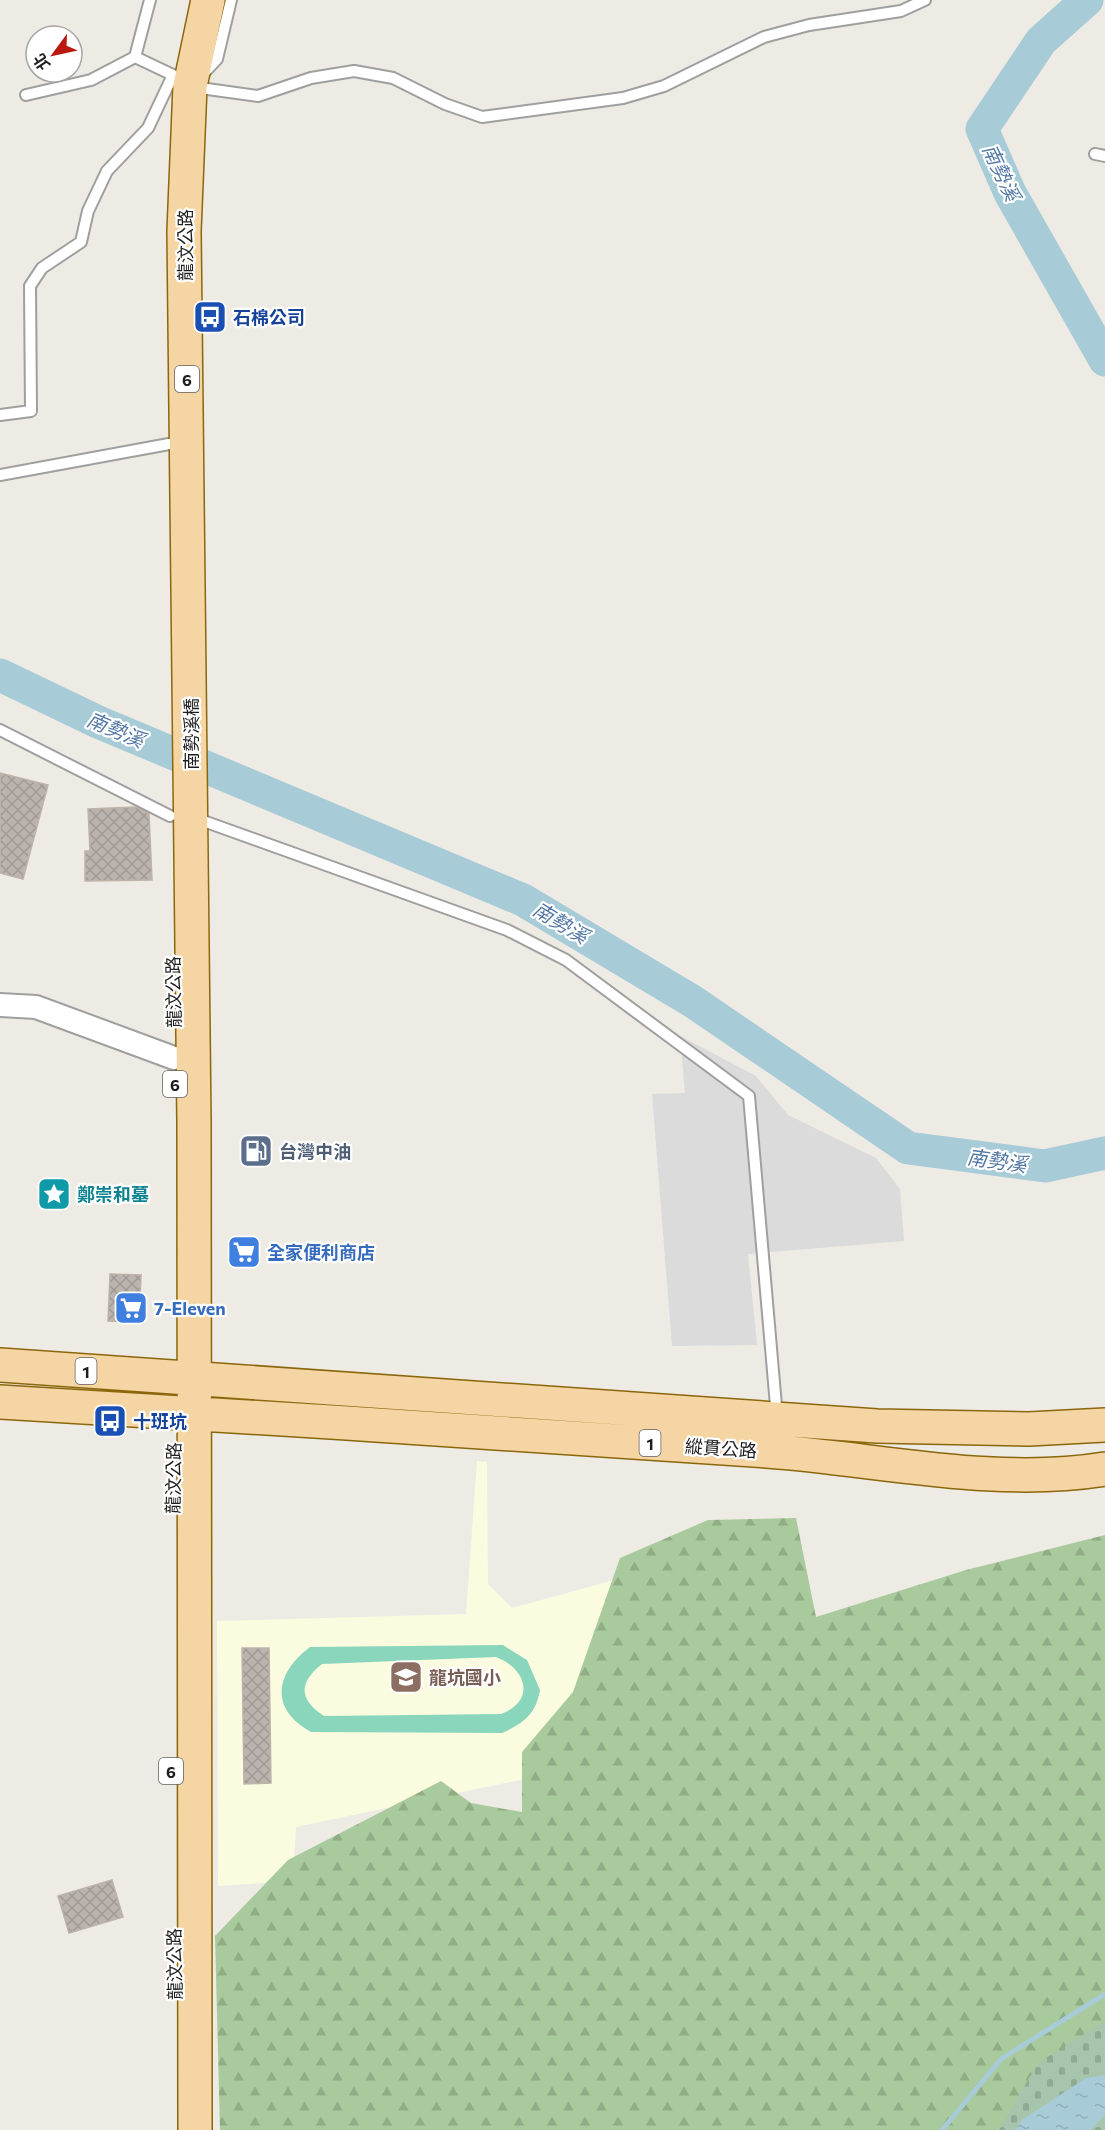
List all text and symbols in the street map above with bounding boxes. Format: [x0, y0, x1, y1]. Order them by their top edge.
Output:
north arrow [24, 24, 84, 84]
text: 北 [29, 51, 53, 74]
water label: 南勢溪 [978, 140, 1027, 207]
street label: 龍汶公路 [174, 209, 196, 281]
bus stop icon: 石棉公司 [192, 299, 228, 335]
place label: 石棉公司 [233, 306, 305, 328]
road number: 6 [175, 366, 199, 392]
street label: 南勢溪橋 [180, 698, 202, 770]
water label: 南勢溪 [84, 706, 151, 753]
water label: 南勢溪 [529, 896, 595, 949]
street label: 龍汶公路 [161, 956, 185, 1028]
road number: 6 [163, 1071, 187, 1097]
fuel station icon: 台灣中油 [238, 1133, 274, 1169]
place label: 台灣中油 [279, 1140, 351, 1162]
water label: 南勢溪 [966, 1144, 1031, 1176]
place icon: 鄭崇和墓 [36, 1176, 72, 1212]
place label: 鄭崇和墓 [77, 1183, 149, 1205]
supermarket icon: 全家便利商店 [226, 1234, 262, 1270]
place label: 全家便利商店 [267, 1241, 375, 1263]
supermarket icon: 7-Eleven [113, 1290, 149, 1326]
place label: 7-Eleven [154, 1297, 226, 1319]
road number: 1 [76, 1358, 97, 1384]
bus stop icon: 十班坑 [92, 1403, 128, 1439]
place label: 十班坑 [133, 1410, 187, 1432]
road number: 1 [640, 1430, 660, 1456]
street label: 縱貫公路 [684, 1435, 758, 1461]
street label: 龍汶公路 [161, 1442, 185, 1514]
school or university icon: 龍坑國小 [388, 1659, 424, 1695]
place label: 龍坑國小 [429, 1666, 501, 1688]
road number: 6 [159, 1758, 183, 1784]
street label: 龍汶公路 [162, 1928, 186, 2000]

